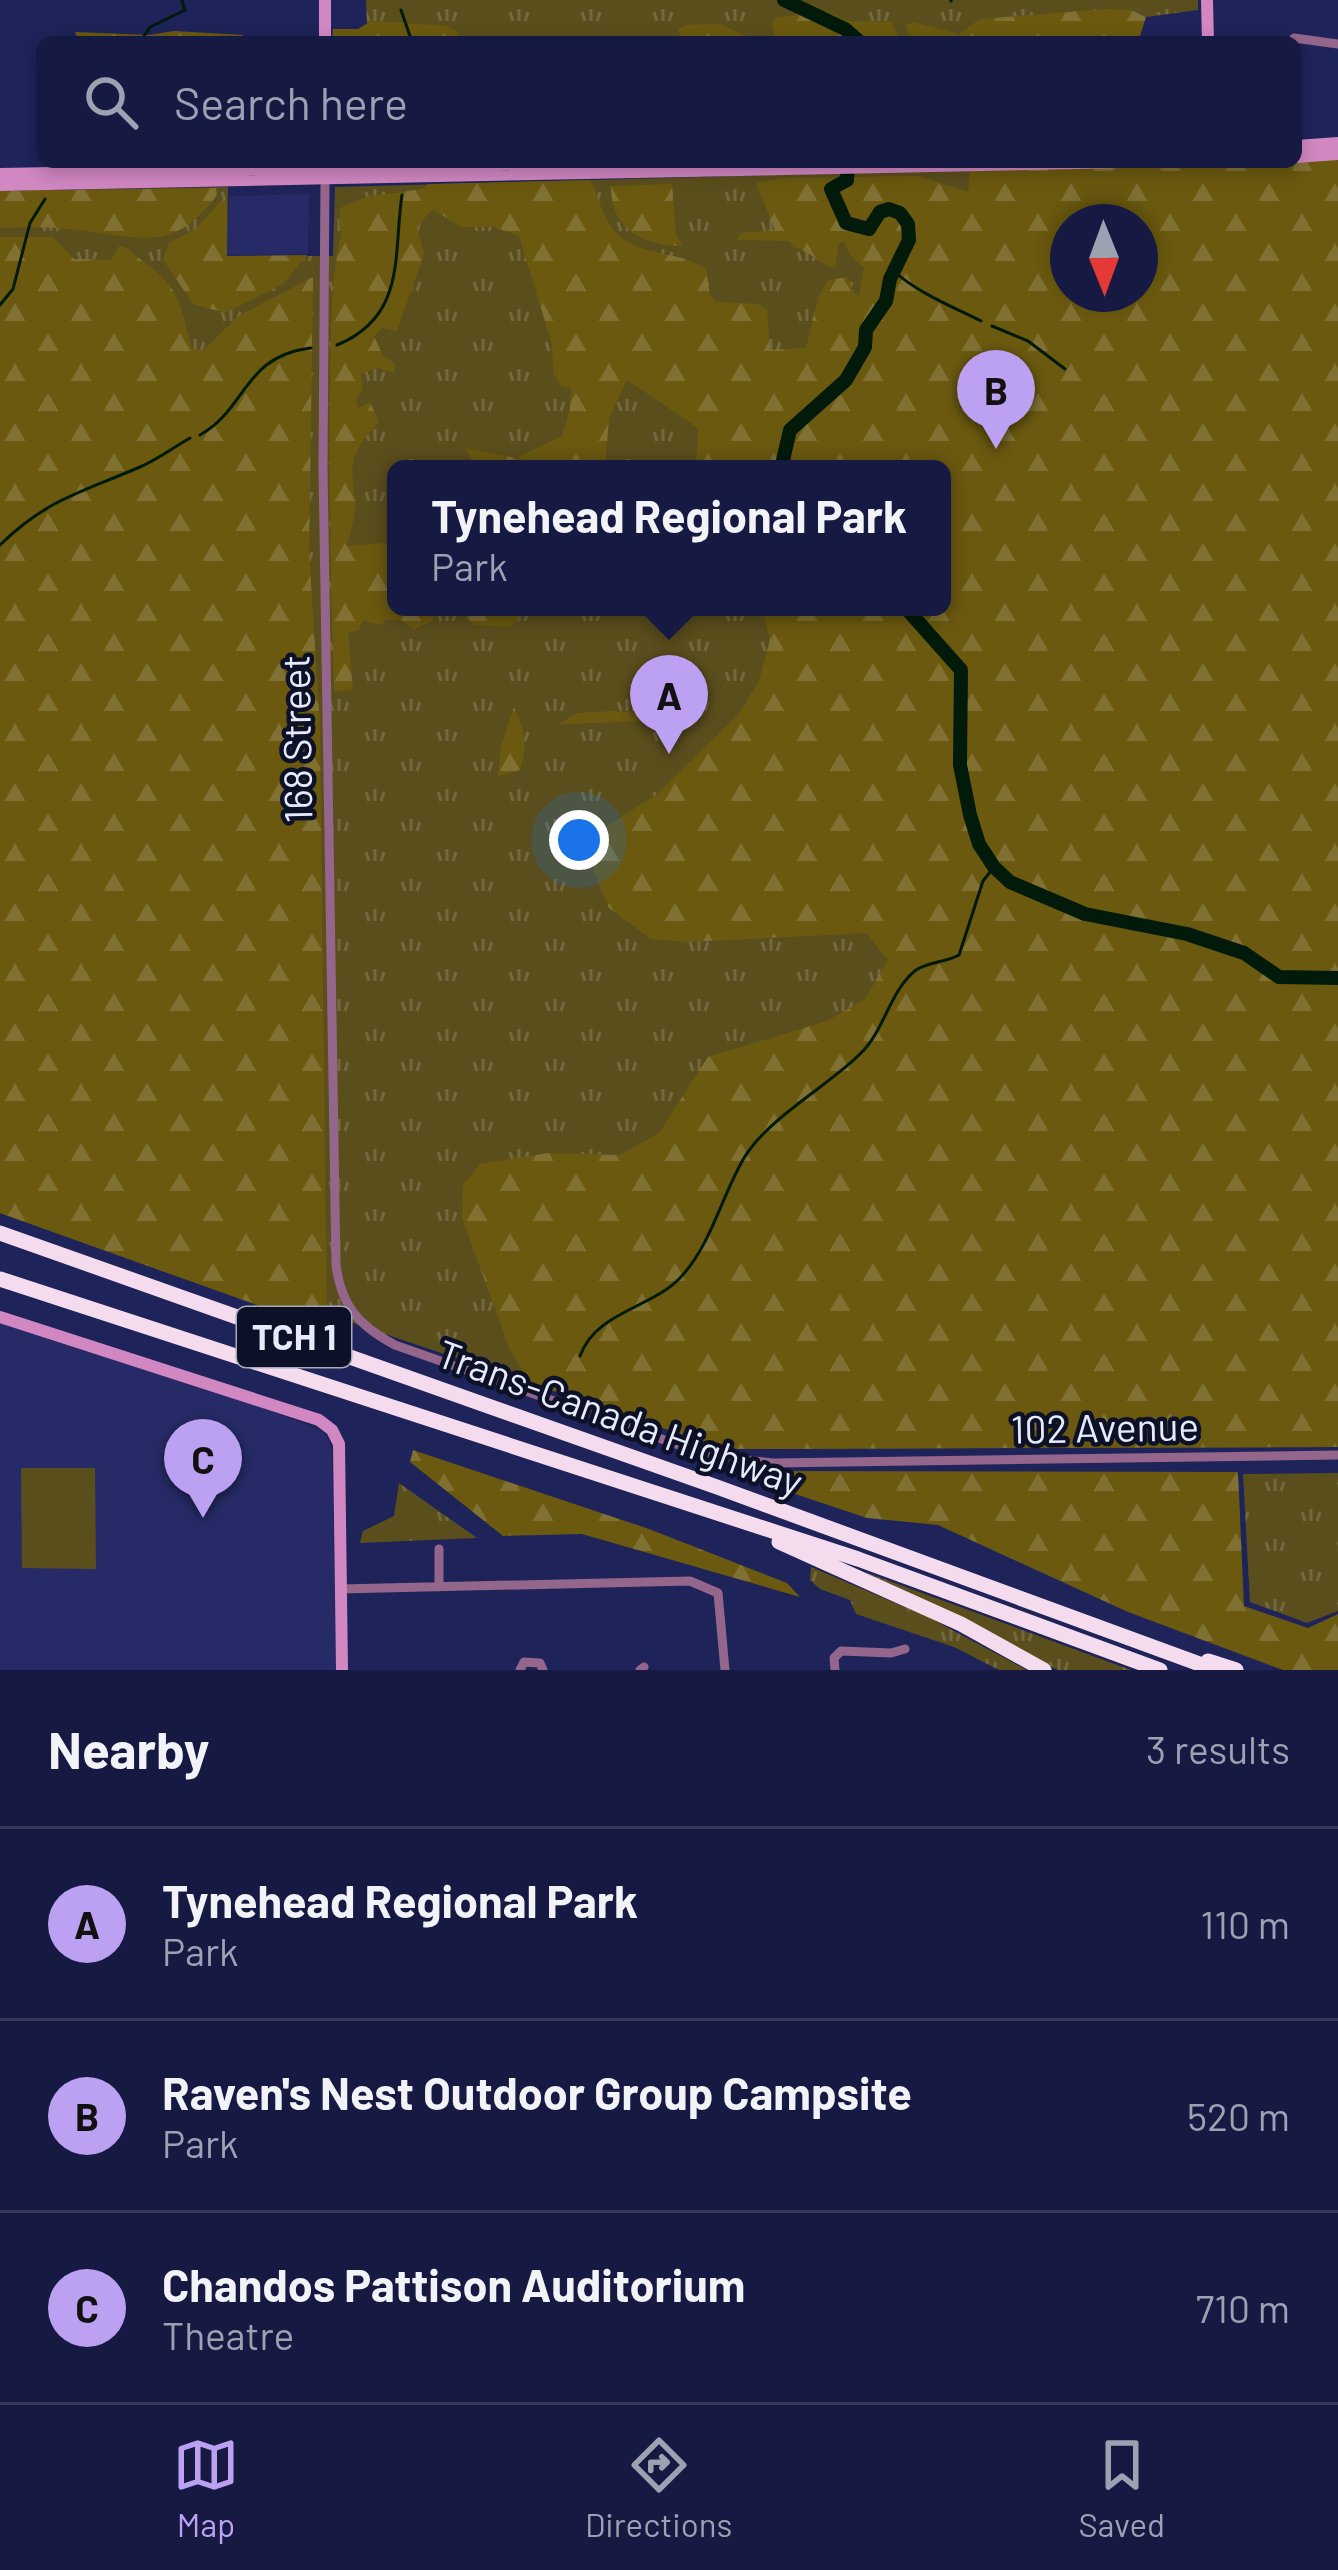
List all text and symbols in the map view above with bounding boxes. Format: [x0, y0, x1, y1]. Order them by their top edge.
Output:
search box [36, 36, 1302, 168]
icon: search [78, 69, 144, 135]
text: Search here [174, 75, 408, 129]
north arrow [1050, 204, 1158, 312]
pin: B [957, 350, 1035, 449]
popup [387, 460, 951, 616]
text: Tynehead Regional Park [431, 488, 907, 542]
text: Park [431, 542, 508, 589]
street label: 168 Street [271, 654, 320, 824]
pin: A [630, 655, 708, 754]
your location [549, 810, 609, 870]
road number: TCH 1 [237, 1307, 351, 1367]
street label: Trans-Canada Highway [432, 1329, 809, 1505]
street label: 102 Avenue [1010, 1401, 1200, 1452]
pin: C [164, 1419, 242, 1518]
text: Nearby [48, 1718, 209, 1779]
text: 3 results [1146, 1725, 1290, 1772]
text: Tynehead Regional Park [162, 1873, 638, 1927]
text: A [74, 1900, 100, 1947]
text: 110 m [1200, 1900, 1290, 1947]
text: Park [162, 1927, 239, 1974]
text: Raven's Nest Outdoor Group Campsite [162, 2065, 912, 2119]
text: B [75, 2092, 99, 2139]
text: 520 m [1187, 2092, 1290, 2139]
text: Park [162, 2119, 239, 2166]
text: Chandos Pattison Auditorium [162, 2257, 745, 2311]
text: C [75, 2284, 99, 2331]
text: 710 m [1196, 2284, 1290, 2331]
text: Theatre [162, 2311, 294, 2358]
tab: Map [173, 2432, 239, 2544]
tab: Directions [585, 2432, 732, 2544]
tab: Saved [1078, 2432, 1165, 2544]

